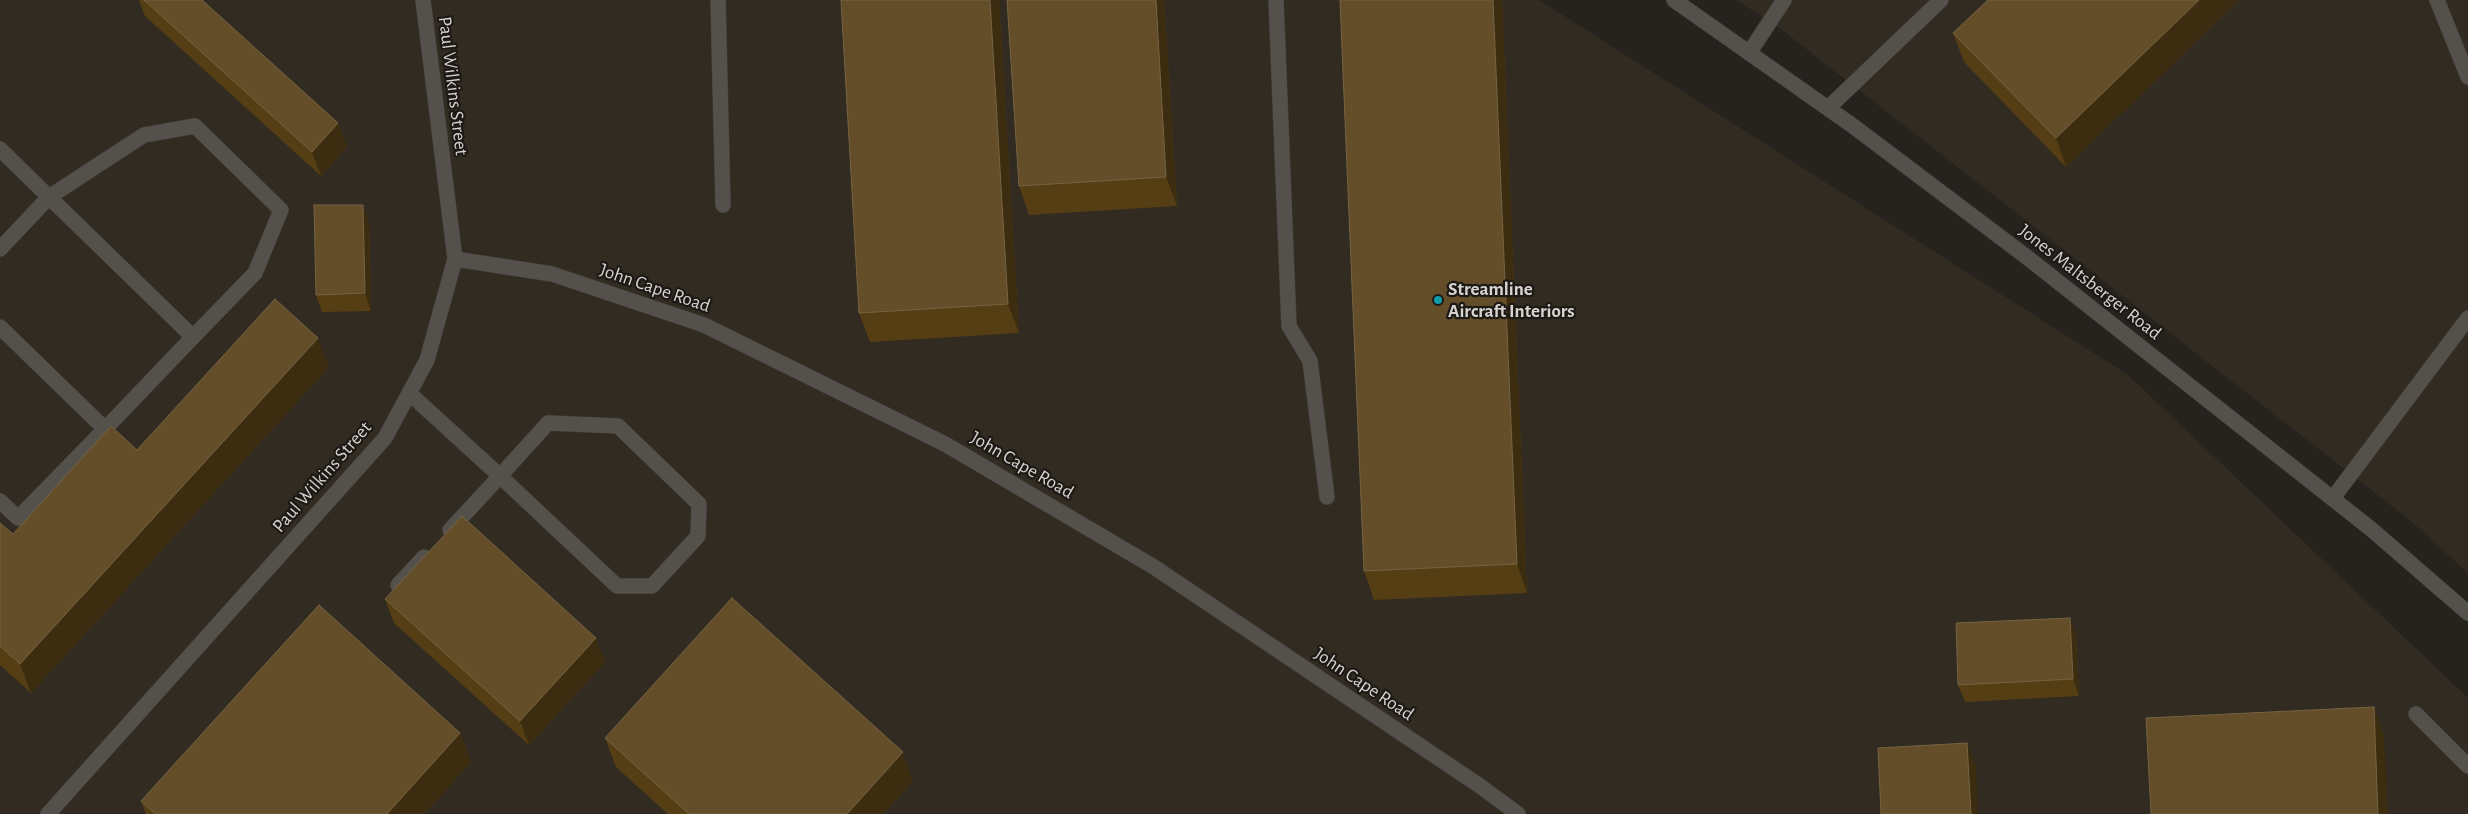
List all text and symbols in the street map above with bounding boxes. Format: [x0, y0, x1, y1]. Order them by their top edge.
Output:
street label: Paul Wilkins Street [433, 15, 473, 157]
street label: Jones Maltsberger Road [2014, 219, 2166, 345]
street label: John Cape Road [597, 258, 713, 318]
place label: Streamline Aircraft Interiors [1448, 278, 1575, 322]
marker: Streamline Aircraft Interiors [1432, 294, 1444, 306]
street label: Paul Wilkins Street [268, 417, 376, 537]
street label: John Cape Road [966, 426, 1078, 504]
street label: John Cape Road [1310, 642, 1418, 726]

